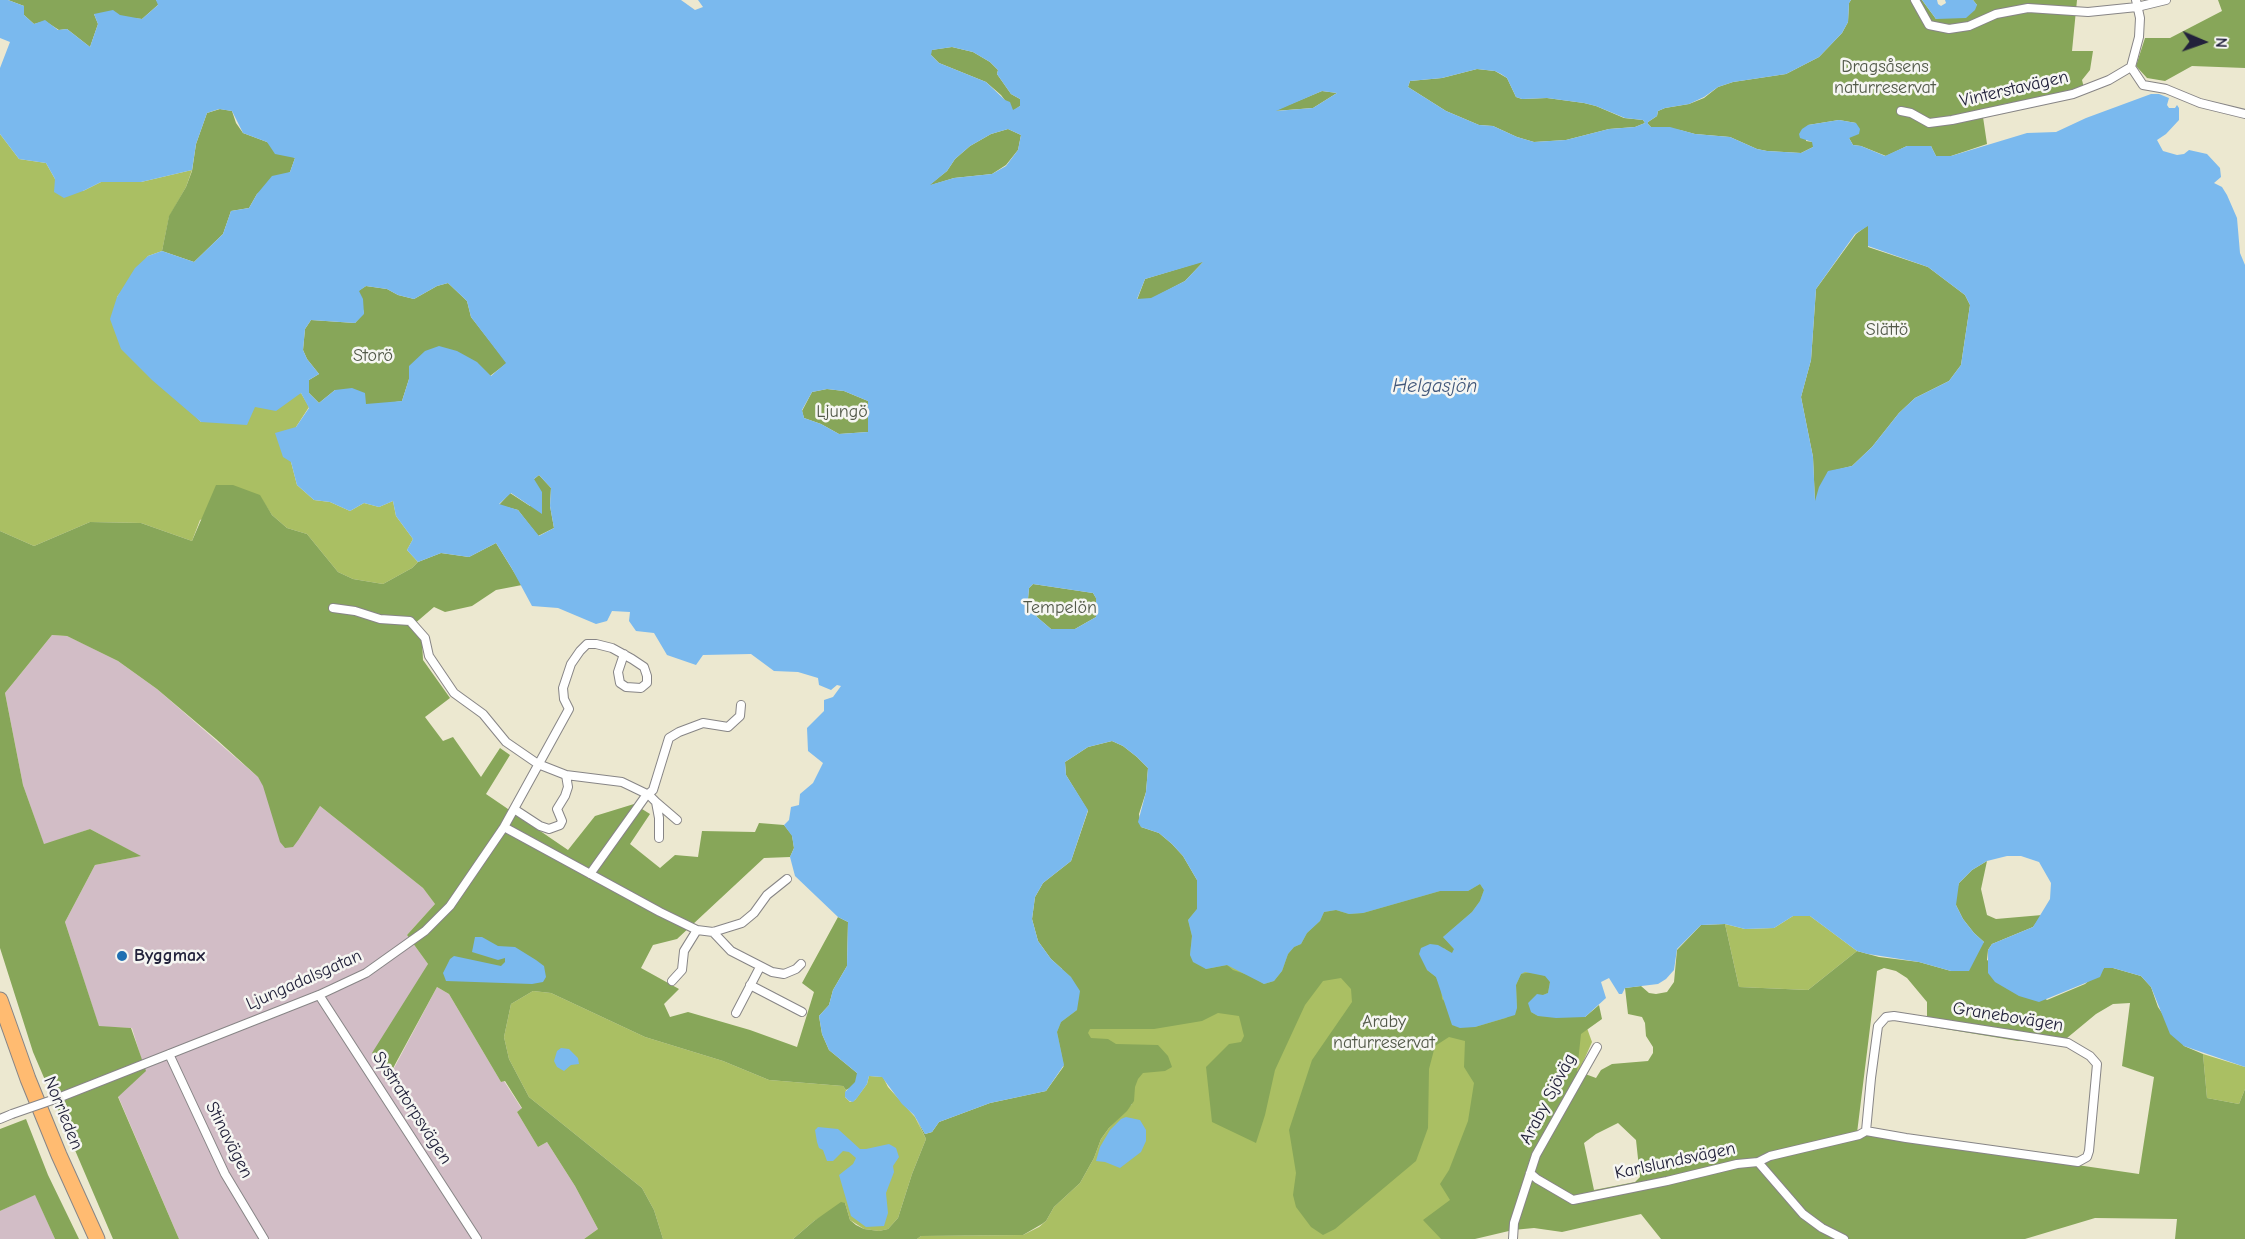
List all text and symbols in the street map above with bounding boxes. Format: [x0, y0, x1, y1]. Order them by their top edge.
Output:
north arrow [2173, 12, 2233, 72]
text: N [2212, 37, 2230, 48]
park label: Dragsåsens naturreservat [1834, 56, 1936, 98]
street label: Vinterstavägen [1958, 66, 2070, 112]
park label: Slättö [1866, 319, 1908, 341]
park label: Storö [353, 345, 393, 367]
water label: Helgasjön [1393, 374, 1477, 398]
park label: Ljungö [816, 401, 868, 423]
park label: Tempelön [1023, 597, 1097, 619]
place label: Byggmax [134, 945, 205, 967]
street label: Ljungadalsgatan [243, 945, 365, 1015]
marker: Byggmax [115, 949, 129, 963]
street label: Granebovägen [1951, 998, 2065, 1036]
park label: Araby naturreservat [1333, 1011, 1435, 1054]
street label: Systratorpsvägen [368, 1048, 456, 1168]
street label: Araby Sjöväg [1515, 1050, 1581, 1148]
street label: Norrleden [39, 1073, 87, 1153]
street label: Stinavägen [200, 1098, 258, 1182]
street label: Karlslundsvägen [1613, 1138, 1737, 1184]

